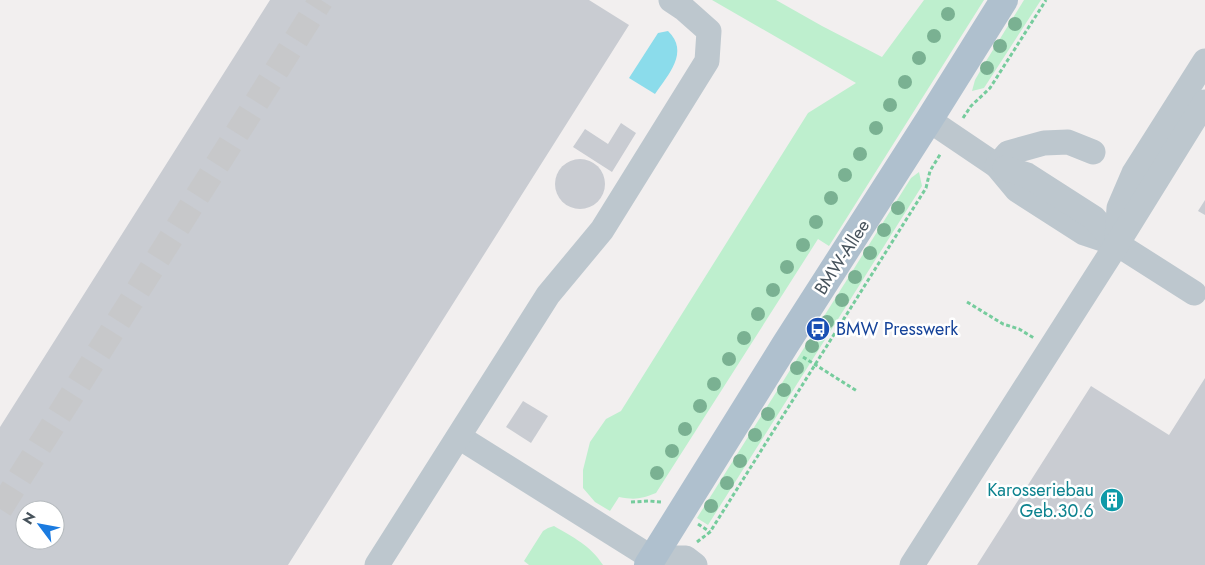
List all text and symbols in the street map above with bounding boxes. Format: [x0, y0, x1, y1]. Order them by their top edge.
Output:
street label: BMW-Allee [808, 214, 876, 300]
bus stop icon: BMW Presswerk [805, 316, 831, 342]
place label: BMW Presswerk [836, 316, 958, 342]
place label: Karosseriebau Geb.30.6 [987, 477, 1094, 524]
building icon: Karosseriebau Geb.30.6 [1099, 487, 1125, 513]
north arrow [15, 500, 65, 550]
text: N [18, 508, 40, 528]

